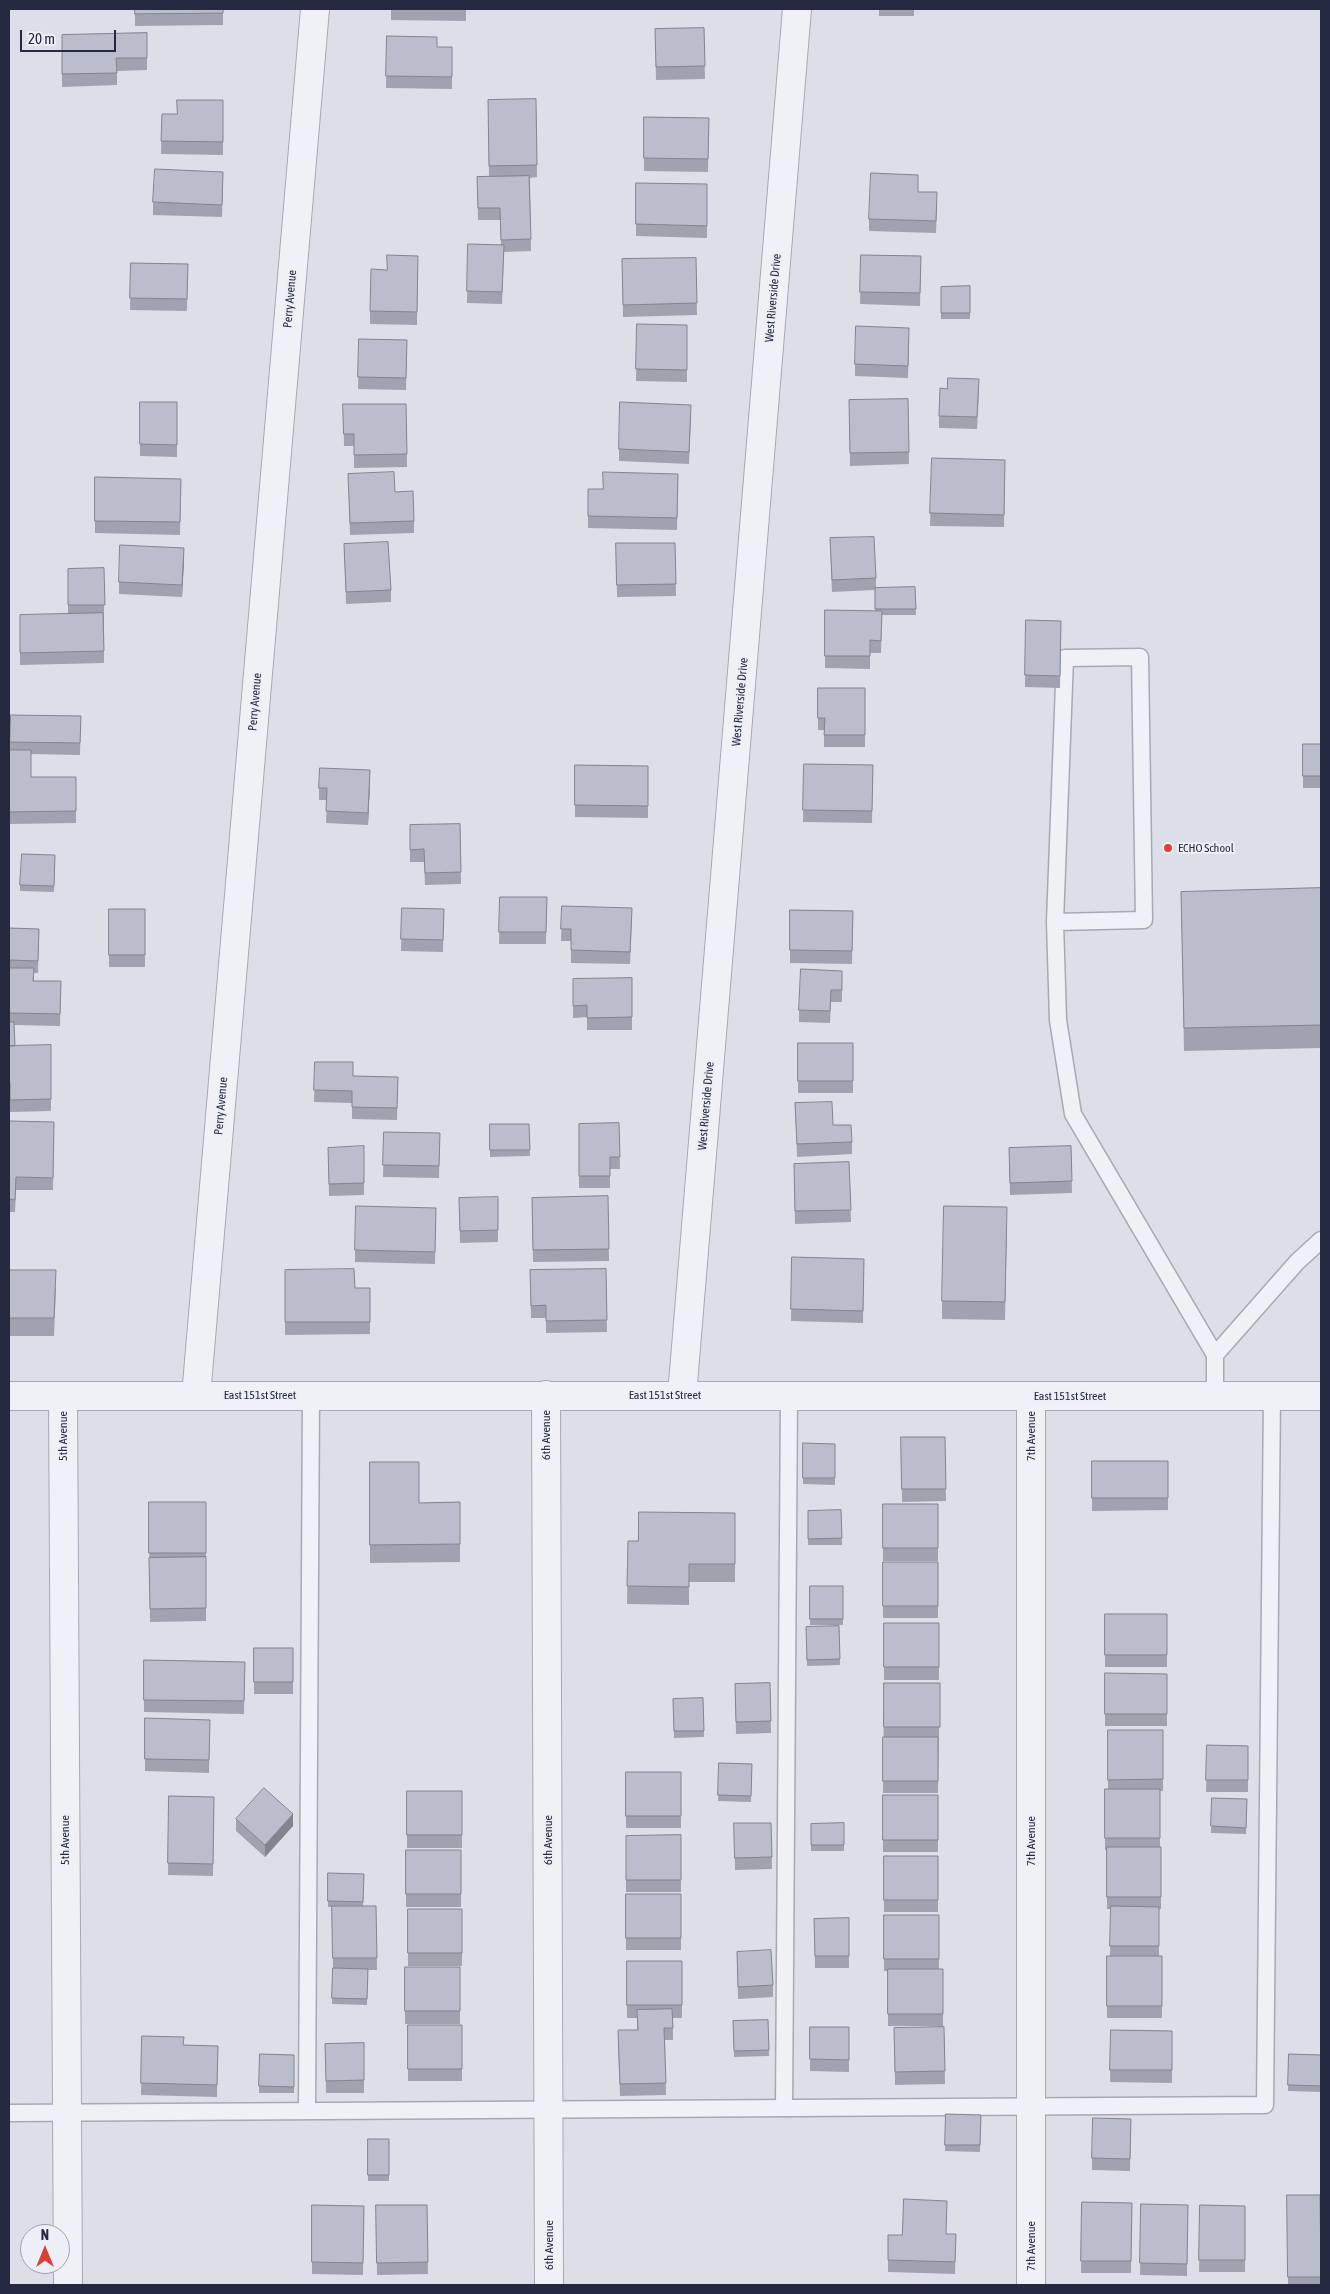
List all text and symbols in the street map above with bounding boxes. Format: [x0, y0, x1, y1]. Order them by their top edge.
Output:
scale bar [22, 20, 119, 52]
text: 20 m [28, 30, 55, 47]
street label: West Riverside Drive [762, 253, 784, 343]
street label: Perry Avenue [280, 269, 300, 329]
street label: West Riverside Drive [729, 657, 751, 747]
street label: Perry Avenue [245, 672, 265, 732]
place label: ECHO School [1178, 841, 1234, 855]
marker: ECHO School [1162, 842, 1174, 854]
street label: West Riverside Drive [695, 1061, 717, 1151]
street label: Perry Avenue [211, 1076, 231, 1136]
street label: East 151st Street [224, 1388, 296, 1402]
street label: East 151st Street [629, 1388, 701, 1402]
street label: East 151st Street [1034, 1389, 1106, 1403]
street label: 6th Avenue [539, 1410, 553, 1460]
street label: 5th Avenue [56, 1411, 70, 1461]
street label: 7th Avenue [1024, 1411, 1038, 1461]
street label: 5th Avenue [58, 1815, 72, 1865]
street label: 6th Avenue [541, 1815, 555, 1865]
street label: 7th Avenue [1024, 1816, 1038, 1866]
street label: 6th Avenue [542, 2220, 556, 2270]
street label: 7th Avenue [1024, 2221, 1038, 2271]
north arrow [20, 2224, 70, 2274]
text: N [41, 2227, 49, 2243]

